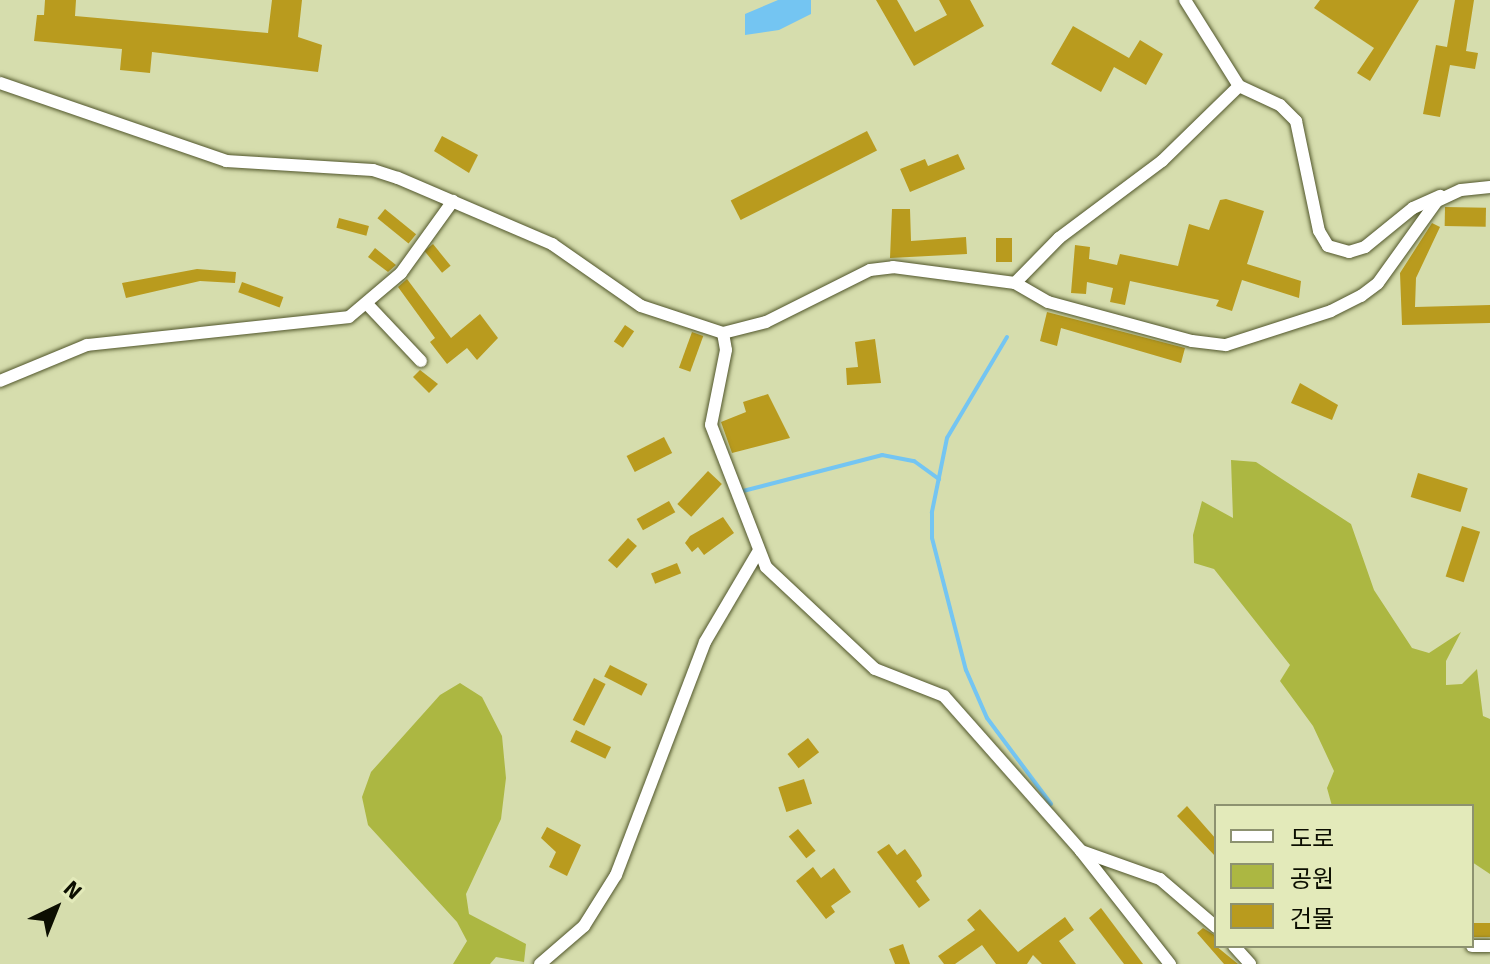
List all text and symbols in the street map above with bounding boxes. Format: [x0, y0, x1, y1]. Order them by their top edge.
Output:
legend [1214, 804, 1474, 948]
text: 도로 [1290, 824, 1334, 854]
text: 공원 [1290, 864, 1334, 894]
north arrow [16, 868, 96, 948]
text: N [58, 875, 88, 905]
text: 건물 [1290, 904, 1334, 934]

